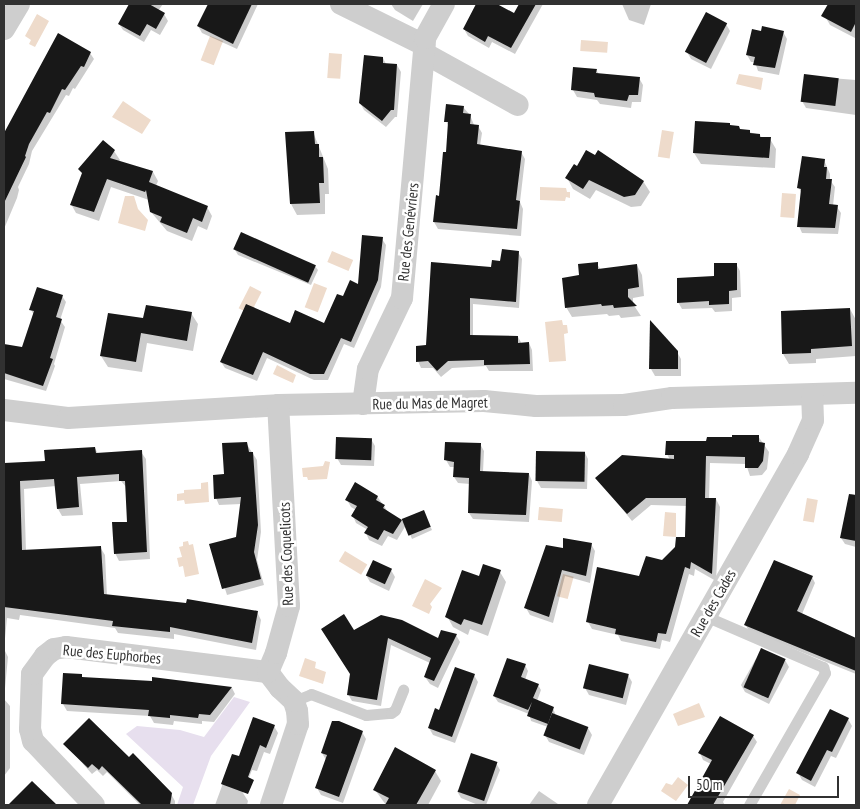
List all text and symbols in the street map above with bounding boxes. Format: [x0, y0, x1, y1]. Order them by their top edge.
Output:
street label: Rue des Genévriers [394, 182, 422, 282]
street label: Rue du Mas de Magret [372, 393, 488, 413]
street label: Rue des Coquelicots [275, 502, 297, 606]
street label: Rue des Cades [687, 566, 739, 640]
street label: Rue des Euphorbes [62, 641, 162, 667]
scale bar [690, 766, 841, 798]
text: 50 m [696, 775, 722, 794]

